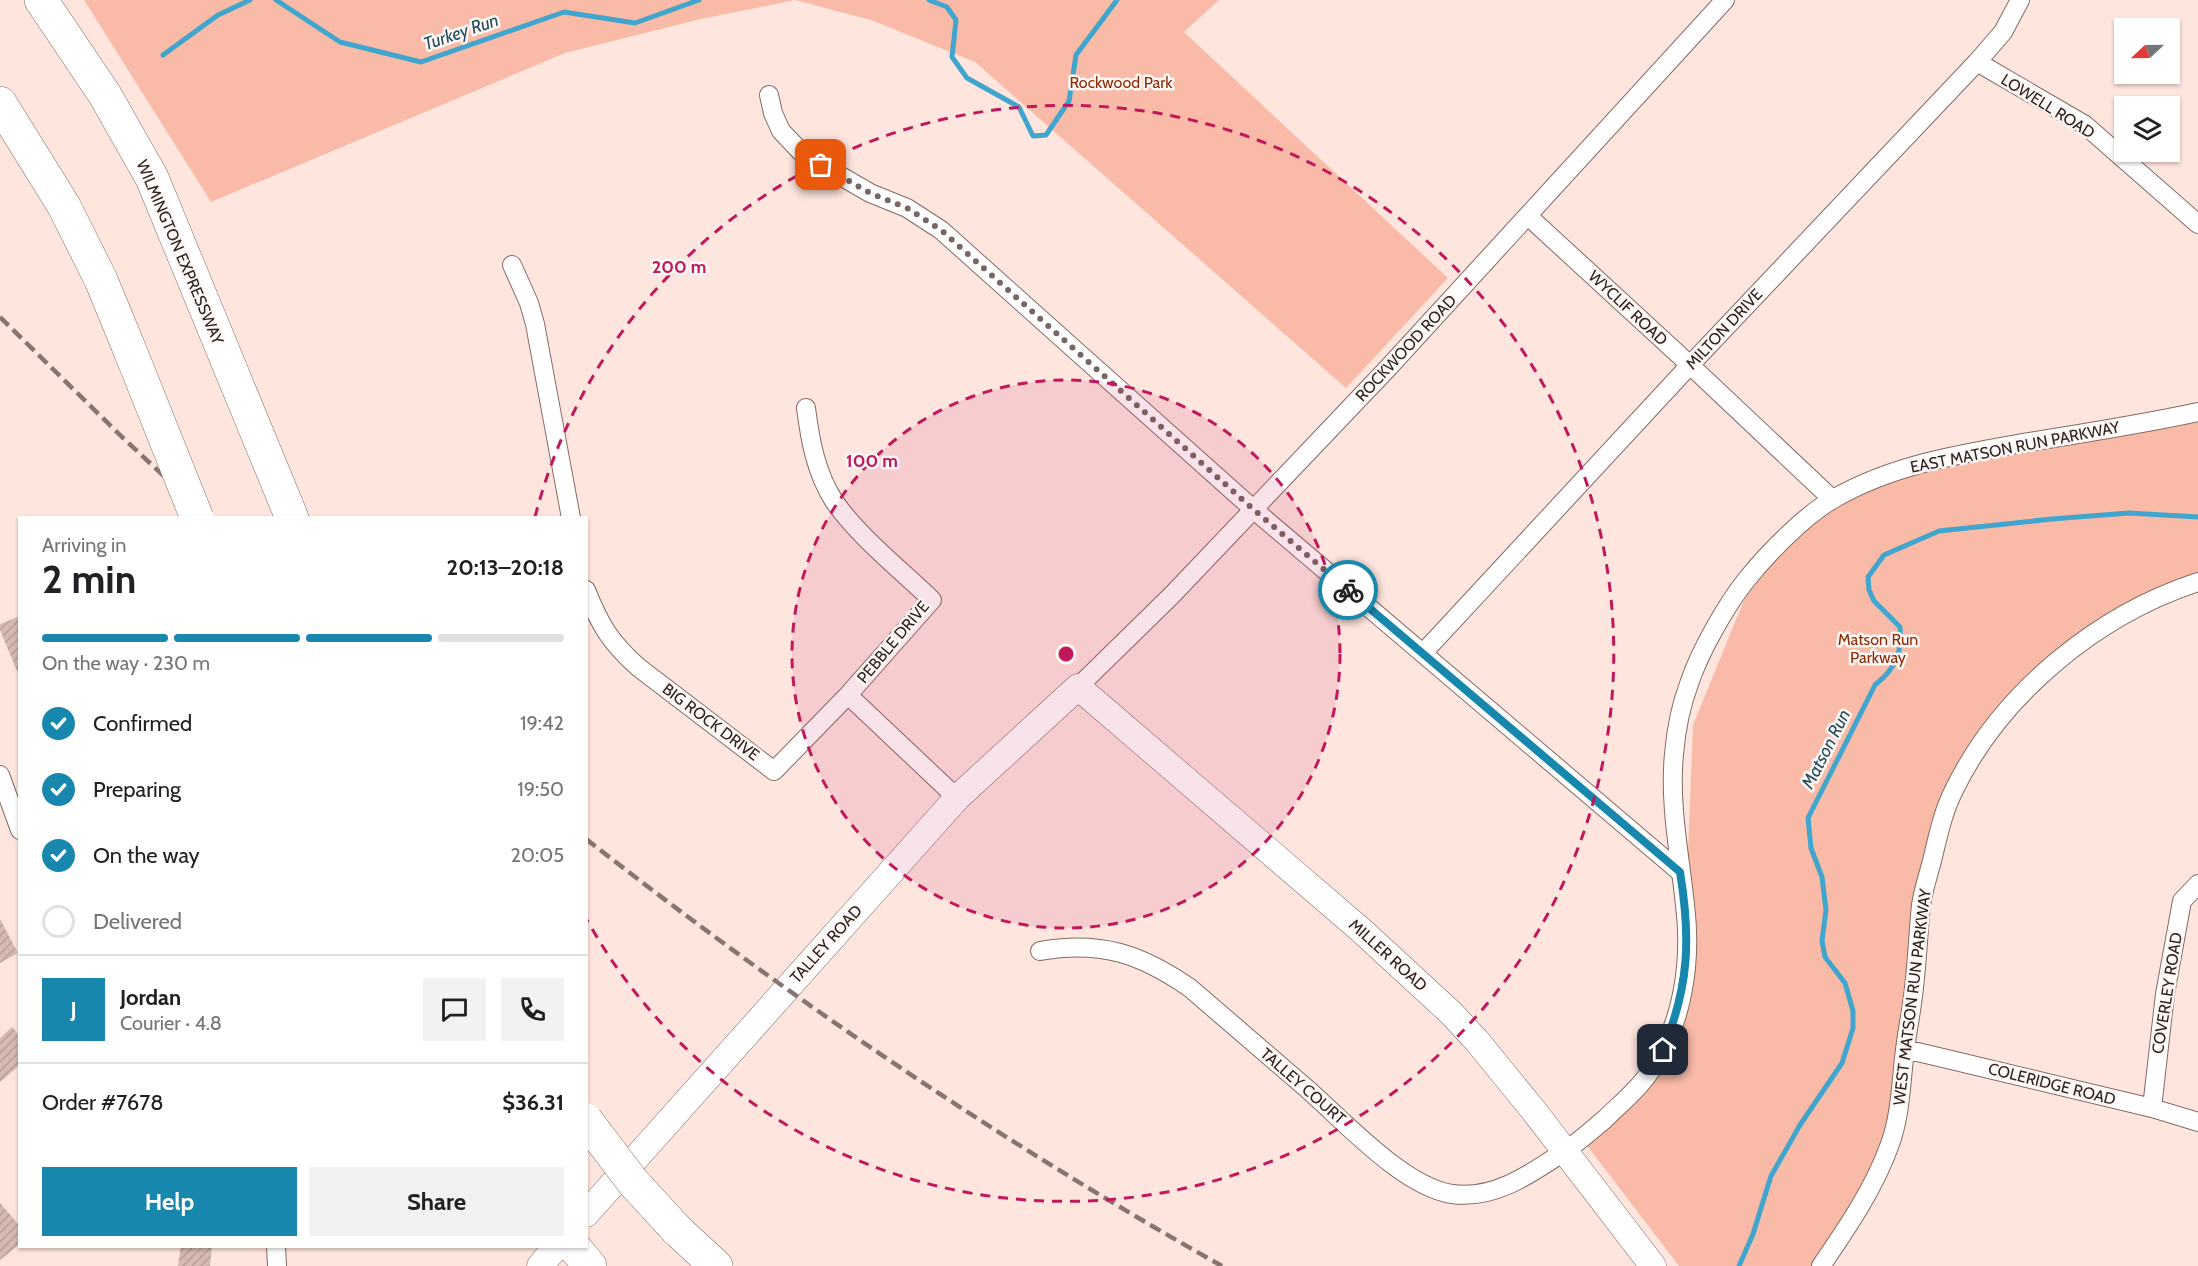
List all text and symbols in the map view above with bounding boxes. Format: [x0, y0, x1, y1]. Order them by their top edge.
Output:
water label: Turkey Run [420, 9, 502, 55]
north arrow [2114, 18, 2180, 84]
map controls [2114, 18, 2180, 162]
street label: LOWELL ROAD [1998, 70, 2098, 142]
park label: Rockwood Park [1069, 73, 1173, 92]
button: layers [2114, 96, 2180, 162]
pin [795, 139, 846, 190]
icon: bag [804, 148, 837, 181]
street label: WILMINGTON EXPRESSWAY [132, 157, 228, 348]
text: 200 m [652, 256, 706, 278]
street label: WYCLIF ROAD [1585, 267, 1671, 349]
street label: MILTON DRIVE [1682, 285, 1766, 373]
street label: ROCKWOOD ROAD [1352, 291, 1460, 405]
street label: EAST MATSON RUN PARKWAY [1909, 417, 2122, 477]
text: 100 m [846, 450, 898, 472]
text: Arriving in [42, 533, 126, 557]
text: 20:13–20:18 [447, 554, 564, 581]
text: 2 min [42, 555, 136, 603]
courier [1318, 560, 1378, 620]
icon: bike [1332, 574, 1365, 607]
street label: PEBBLE DRIVE [853, 597, 933, 687]
park label: Matson Run Parkway [1838, 630, 1918, 667]
centre of rings [1056, 644, 1076, 664]
text: On the way · 230 m [42, 651, 210, 675]
street label: BIG ROCK DRIVE [659, 679, 763, 765]
water label: Matson Run [1796, 706, 1855, 793]
icon: check [42, 707, 75, 740]
text: Confirmed [93, 710, 192, 737]
text: 19:42 [520, 711, 564, 735]
icon: check [42, 773, 75, 806]
text: Preparing [93, 776, 181, 803]
text: 19:50 [517, 777, 564, 801]
icon: check [42, 839, 75, 872]
text: On the way [93, 842, 200, 869]
text: 20:05 [511, 843, 564, 867]
street label: WEST MATSON RUN PARKWAY [1889, 887, 1935, 1106]
street label: TALLEY ROAD [786, 901, 866, 987]
text: Delivered [93, 908, 182, 935]
street label: MILLER ROAD [1345, 915, 1431, 995]
street label: COVERLEY ROAD [2148, 931, 2186, 1055]
button: chat [423, 978, 486, 1041]
button: phone [501, 978, 564, 1041]
text: Jordan [120, 984, 181, 1011]
text: J [70, 996, 77, 1023]
text: Courier · 4.8 [120, 1011, 222, 1035]
pin [1637, 1024, 1688, 1075]
icon: home [1646, 1033, 1679, 1066]
street label: TALLEY COURT [1257, 1044, 1350, 1128]
street label: COLERIDGE ROAD [1986, 1059, 2118, 1109]
text: Order #7678 [42, 1089, 164, 1116]
text: $36.31 [502, 1089, 564, 1116]
button: Help [42, 1167, 297, 1236]
button: Share [309, 1167, 564, 1236]

